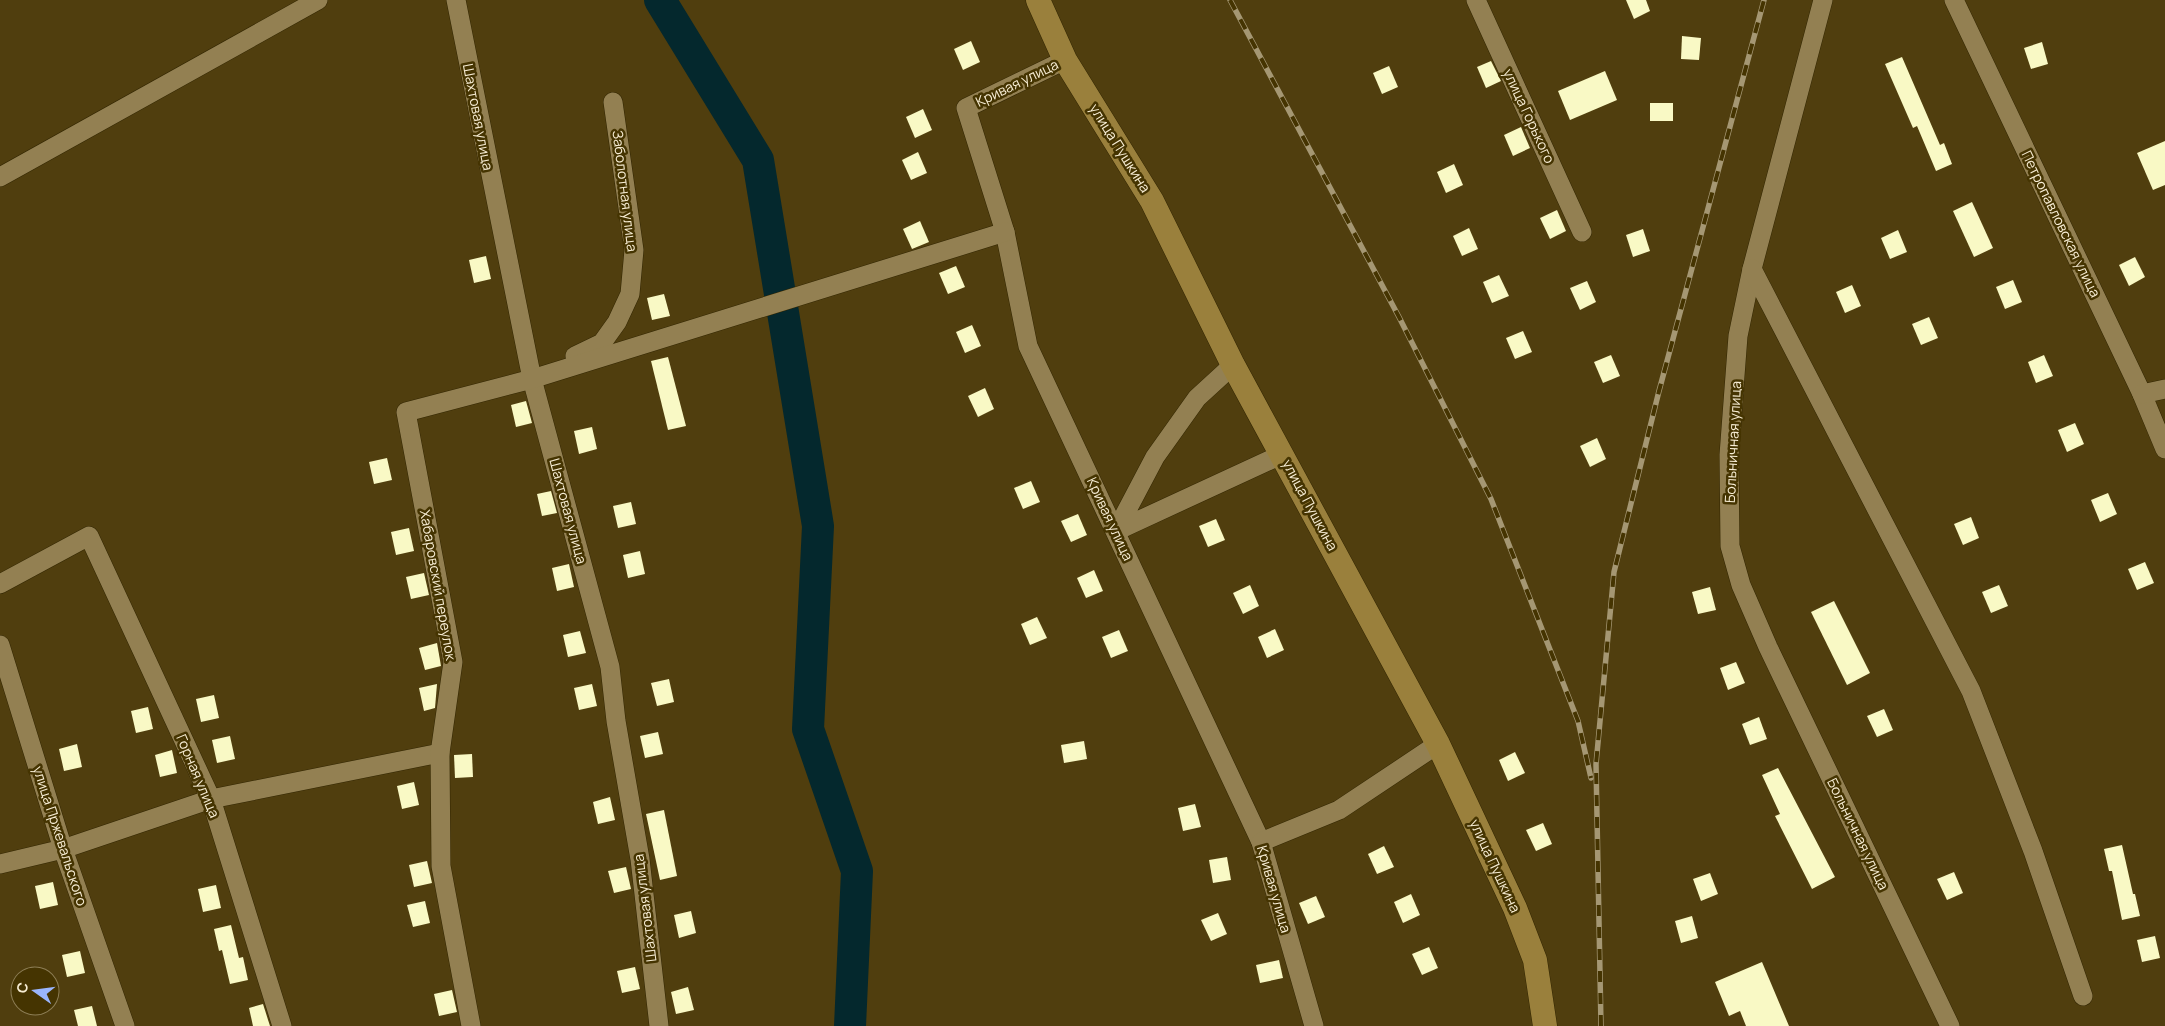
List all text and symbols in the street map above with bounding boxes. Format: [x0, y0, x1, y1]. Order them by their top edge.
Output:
street label: Кривая улица [972, 54, 1061, 111]
street label: Шахтовая улица [459, 62, 498, 172]
street label: улица Горького [1499, 65, 1560, 166]
street label: улица Пушкина [1086, 100, 1155, 196]
street label: Заболотная улица [609, 129, 642, 253]
street label: Петропавловская улица [2018, 147, 2105, 300]
street label: Больничная улица [1720, 381, 1745, 503]
street label: Шахтовая улица [545, 456, 592, 566]
street label: улица Пушкина [1278, 456, 1343, 554]
street label: Кривая улица [1083, 474, 1138, 564]
street label: Хабаровский переулок [416, 508, 461, 663]
street label: Горная улица [172, 731, 225, 820]
street label: улица Пржевальского [29, 763, 92, 908]
street label: Больничная улица [1823, 775, 1894, 893]
street label: улица Пушкина [1466, 816, 1525, 916]
street label: Кривая улица [1253, 843, 1296, 935]
street label: Шахтовая улица [628, 853, 661, 963]
north arrow [10, 966, 60, 1016]
text: С [11, 980, 32, 995]

